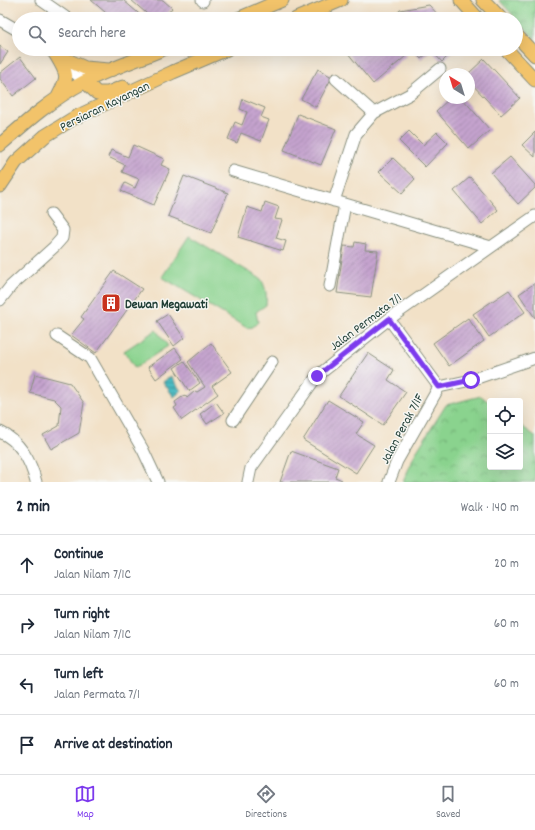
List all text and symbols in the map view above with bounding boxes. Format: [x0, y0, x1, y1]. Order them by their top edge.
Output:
search box [12, 12, 523, 56]
icon: search [26, 23, 48, 45]
text: Search here [58, 23, 126, 45]
north arrow [439, 68, 475, 104]
street label: Persiaran Kayangan [57, 77, 153, 137]
street label: Jalan Permata 7/1 [326, 290, 407, 356]
building icon: Dewan Megawati [100, 292, 122, 314]
place label: Dewan Megawati [125, 296, 208, 315]
route end [308, 367, 326, 385]
route start [462, 371, 480, 389]
street label: Jalan Perak 7/1F [377, 390, 430, 468]
map controls [487, 398, 523, 470]
button: locate [487, 398, 523, 434]
button: layers [487, 434, 523, 470]
text: 2 min [16, 496, 50, 520]
text: Walk · 140 m [461, 499, 519, 518]
text: Continue [54, 544, 103, 566]
icon: ahead [16, 554, 38, 576]
text: 20 m [494, 555, 519, 574]
text: Jalan Nilam 7/1C [54, 566, 131, 585]
text: Turn right [54, 604, 110, 626]
icon: right [16, 614, 38, 636]
text: 60 m [494, 615, 519, 634]
text: Jalan Nilam 7/1C [54, 626, 131, 645]
text: Turn left [54, 664, 103, 686]
icon: left [16, 674, 38, 696]
text: 60 m [494, 675, 519, 694]
text: Jalan Permata 7/1 [54, 686, 140, 705]
icon: arrive [16, 734, 38, 756]
text: Arrive at destination [54, 734, 172, 756]
tab: Map [74, 783, 96, 823]
tab: Directions [245, 783, 287, 823]
tab: Saved [436, 783, 461, 823]

